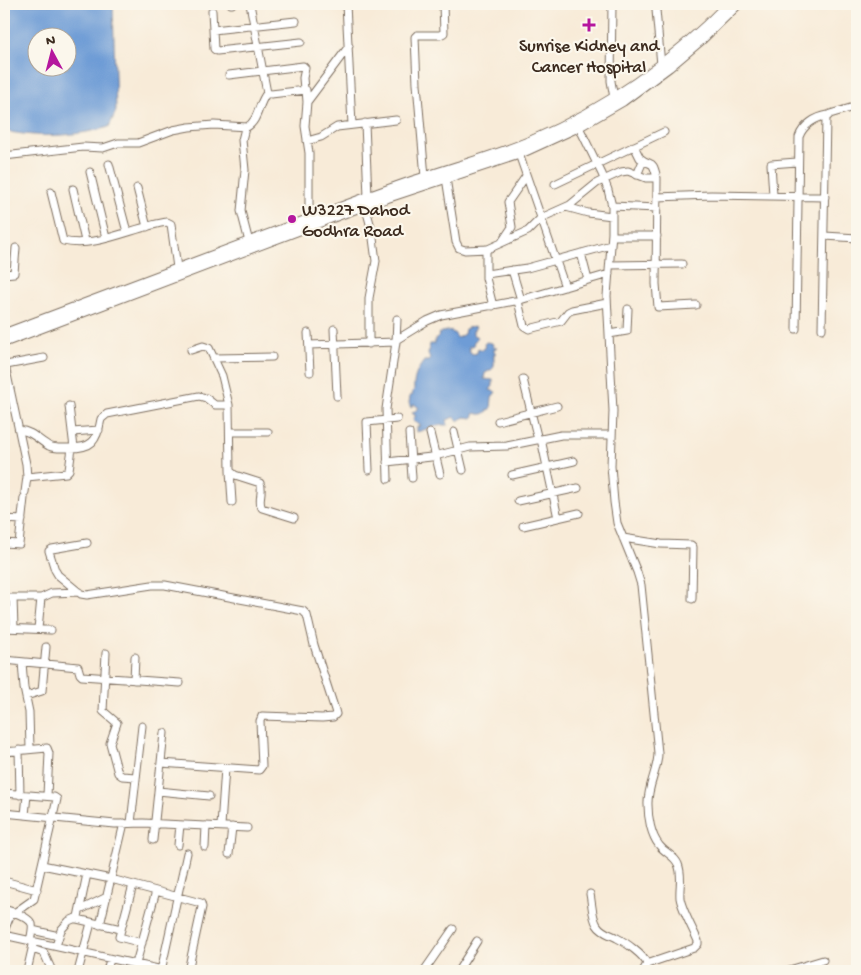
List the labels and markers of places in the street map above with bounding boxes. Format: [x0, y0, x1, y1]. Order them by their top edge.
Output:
marker: Sunrise Kidney and Cancer Hospital [582, 18, 596, 32]
place label: Sunrise Kidney and Cancer Hospital [519, 37, 661, 79]
place label: W3227 Dahod Godhra Road [302, 201, 411, 243]
marker: W3227 Dahod Godhra Road [286, 213, 298, 225]

